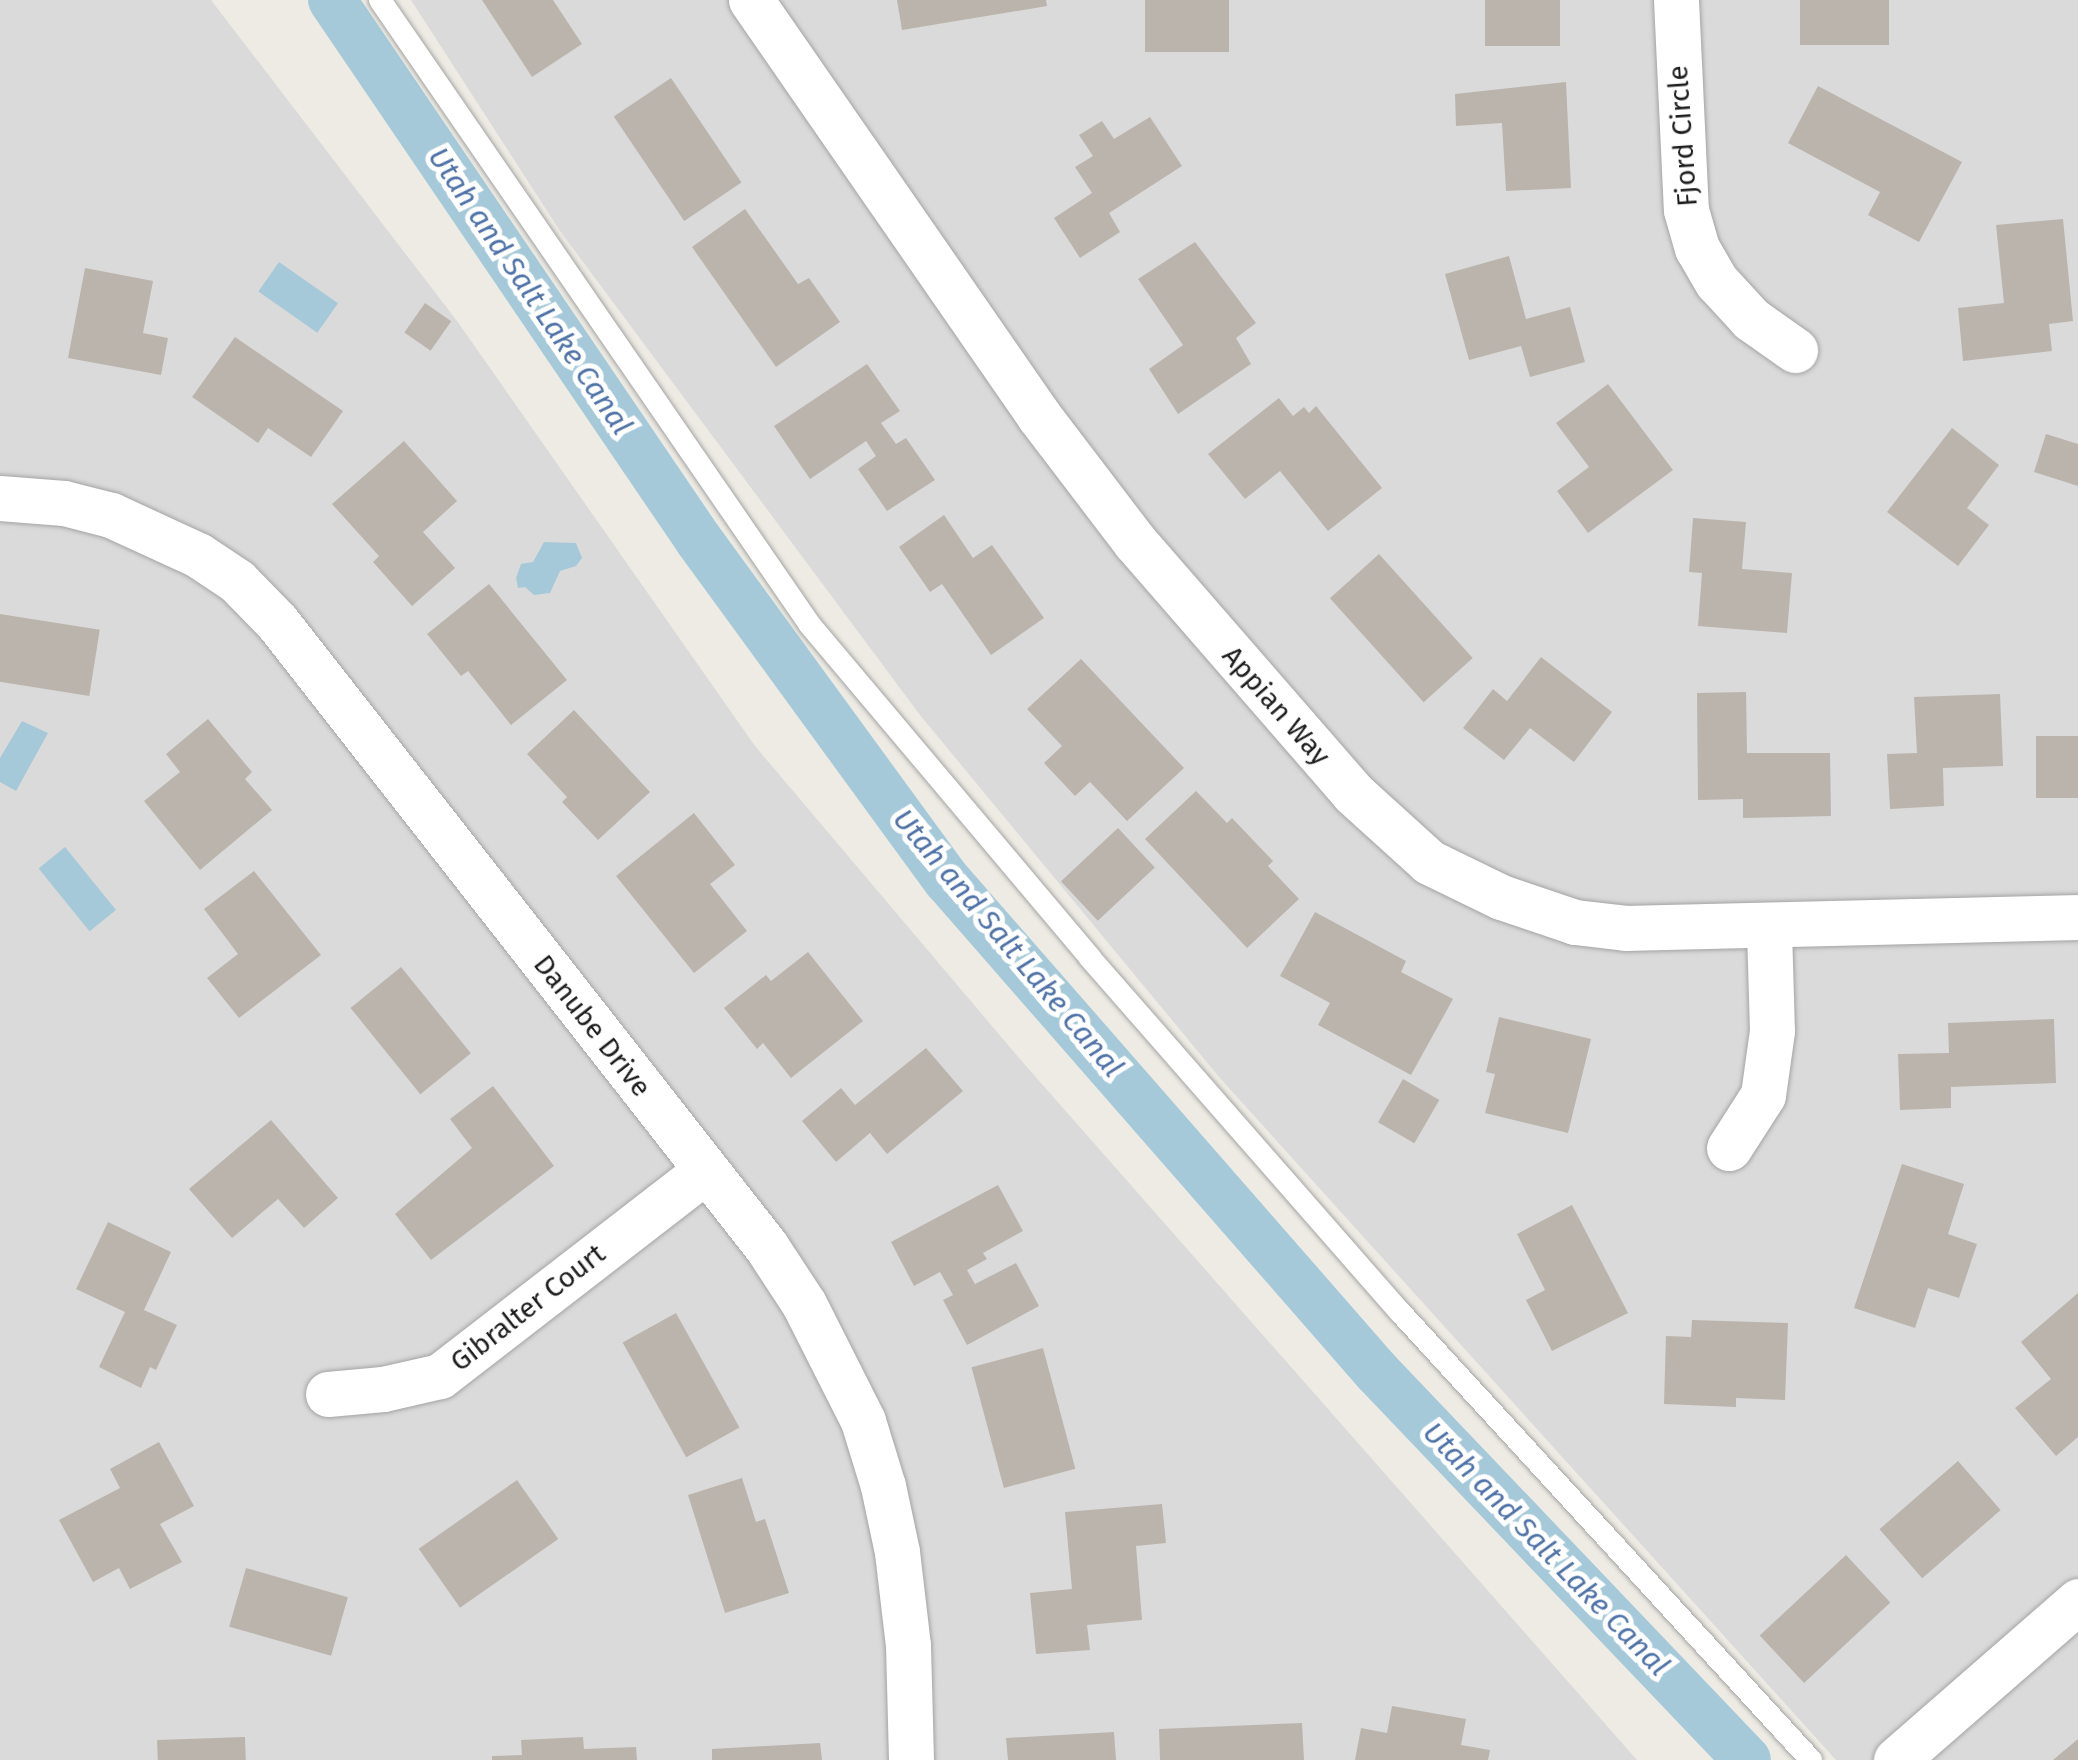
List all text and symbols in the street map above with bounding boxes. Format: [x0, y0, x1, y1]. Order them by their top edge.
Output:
street label: Fjord Circle [1661, 64, 1705, 208]
water label: Utah and Salt Lake Canal [420, 140, 640, 442]
street label: Appian Way [1215, 639, 1337, 773]
water label: Utah and Salt Lake Canal [885, 802, 1131, 1084]
street label: Danube Drive [526, 948, 658, 1104]
street label: Gibralter Court [444, 1237, 612, 1379]
water label: Utah and Salt Lake Canal [1415, 1415, 1677, 1683]

